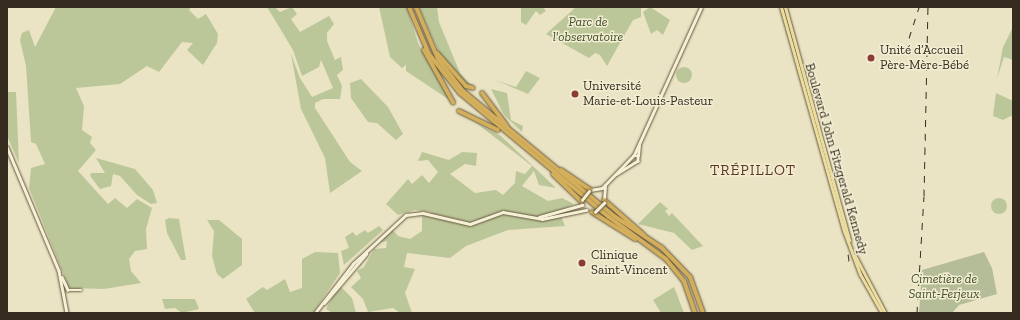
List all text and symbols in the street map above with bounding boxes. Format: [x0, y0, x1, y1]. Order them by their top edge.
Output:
park label: Parc de l'observatoire [553, 15, 623, 46]
place label: Unité d’Accueil Père-Mère-Bébé [880, 43, 969, 74]
marker: Unité d’Accueil Père-Mère-Bébé [865, 52, 877, 64]
street label: Boulevard John Fitzgerald Kennedy [801, 61, 871, 257]
place label: Université Marie-et-Louis-Pasteur [583, 79, 713, 110]
marker: Université Marie-et-Louis-Pasteur [570, 89, 580, 99]
district label: TRÉPILLOT [710, 162, 796, 180]
place label: Clinique Saint-Vincent [591, 248, 668, 279]
marker: Clinique Saint-Vincent [576, 257, 588, 269]
park label: Cimetière de Saint-Ferjeux [909, 272, 979, 303]

